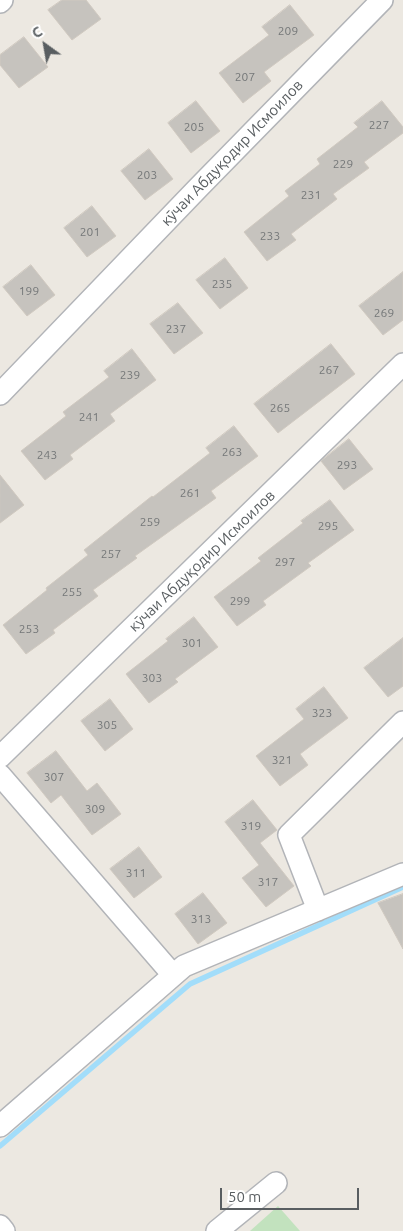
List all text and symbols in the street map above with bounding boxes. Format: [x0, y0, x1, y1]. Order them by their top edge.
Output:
north arrow [20, 20, 70, 70]
text: С [29, 23, 45, 41]
house number: 209 [278, 24, 298, 38]
house number: 207 [235, 70, 255, 84]
street label: кӯчаи Абдуқодир Исмоилов [157, 76, 307, 230]
house number: 227 [369, 118, 389, 132]
house number: 205 [184, 120, 204, 134]
house number: 229 [333, 157, 353, 171]
house number: 203 [137, 168, 157, 182]
house number: 231 [301, 188, 321, 202]
house number: 201 [80, 225, 100, 239]
house number: 233 [260, 229, 280, 243]
house number: 235 [212, 277, 232, 291]
house number: 199 [19, 284, 39, 298]
house number: 269 [374, 306, 394, 320]
house number: 237 [166, 322, 186, 336]
house number: 267 [319, 363, 339, 377]
house number: 239 [120, 368, 140, 382]
house number: 265 [270, 401, 290, 415]
house number: 241 [79, 410, 99, 424]
house number: 263 [222, 445, 242, 459]
house number: 243 [37, 448, 57, 462]
house number: 293 [337, 458, 357, 472]
street label: кӯчаи Абдуқодир Исмоилов [125, 486, 279, 636]
house number: 261 [180, 486, 200, 500]
house number: 259 [140, 515, 160, 529]
house number: 295 [318, 519, 338, 533]
house number: 257 [101, 547, 121, 561]
house number: 297 [275, 555, 295, 569]
house number: 255 [62, 585, 82, 599]
house number: 299 [230, 594, 250, 608]
house number: 253 [19, 622, 39, 636]
house number: 301 [182, 636, 202, 650]
house number: 303 [142, 671, 162, 685]
house number: 323 [312, 706, 332, 720]
house number: 305 [97, 718, 117, 732]
house number: 321 [272, 753, 292, 767]
house number: 307 [44, 770, 64, 784]
house number: 309 [85, 802, 105, 816]
house number: 319 [241, 819, 261, 833]
house number: 311 [126, 866, 146, 880]
house number: 317 [258, 875, 278, 889]
house number: 313 [191, 912, 211, 926]
scale bar [223, 1178, 362, 1210]
text: 50 m [228, 1188, 261, 1205]

